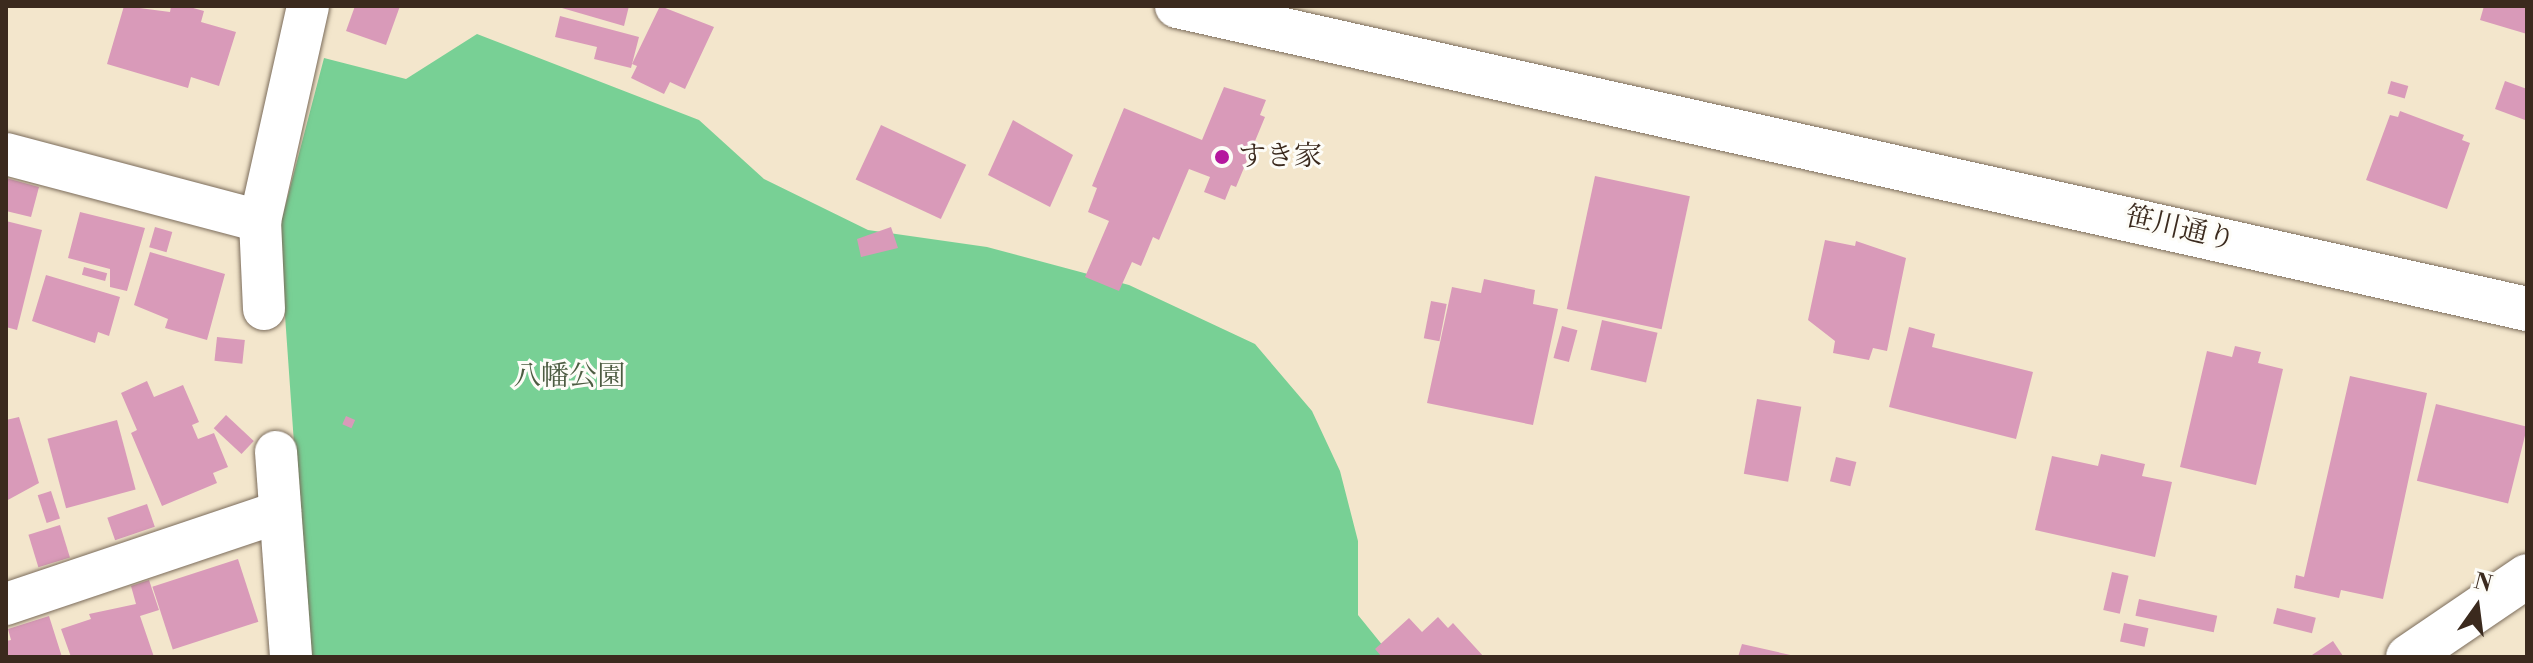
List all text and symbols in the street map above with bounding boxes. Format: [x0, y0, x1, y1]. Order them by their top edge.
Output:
place label: すき家 [1238, 140, 1322, 174]
marker: すき家 [1213, 148, 1231, 166]
street label: 笹川通り [2122, 200, 2238, 258]
park label: 八幡公園 [513, 360, 625, 394]
north arrow [2437, 567, 2517, 647]
text: N [2471, 568, 2495, 598]

